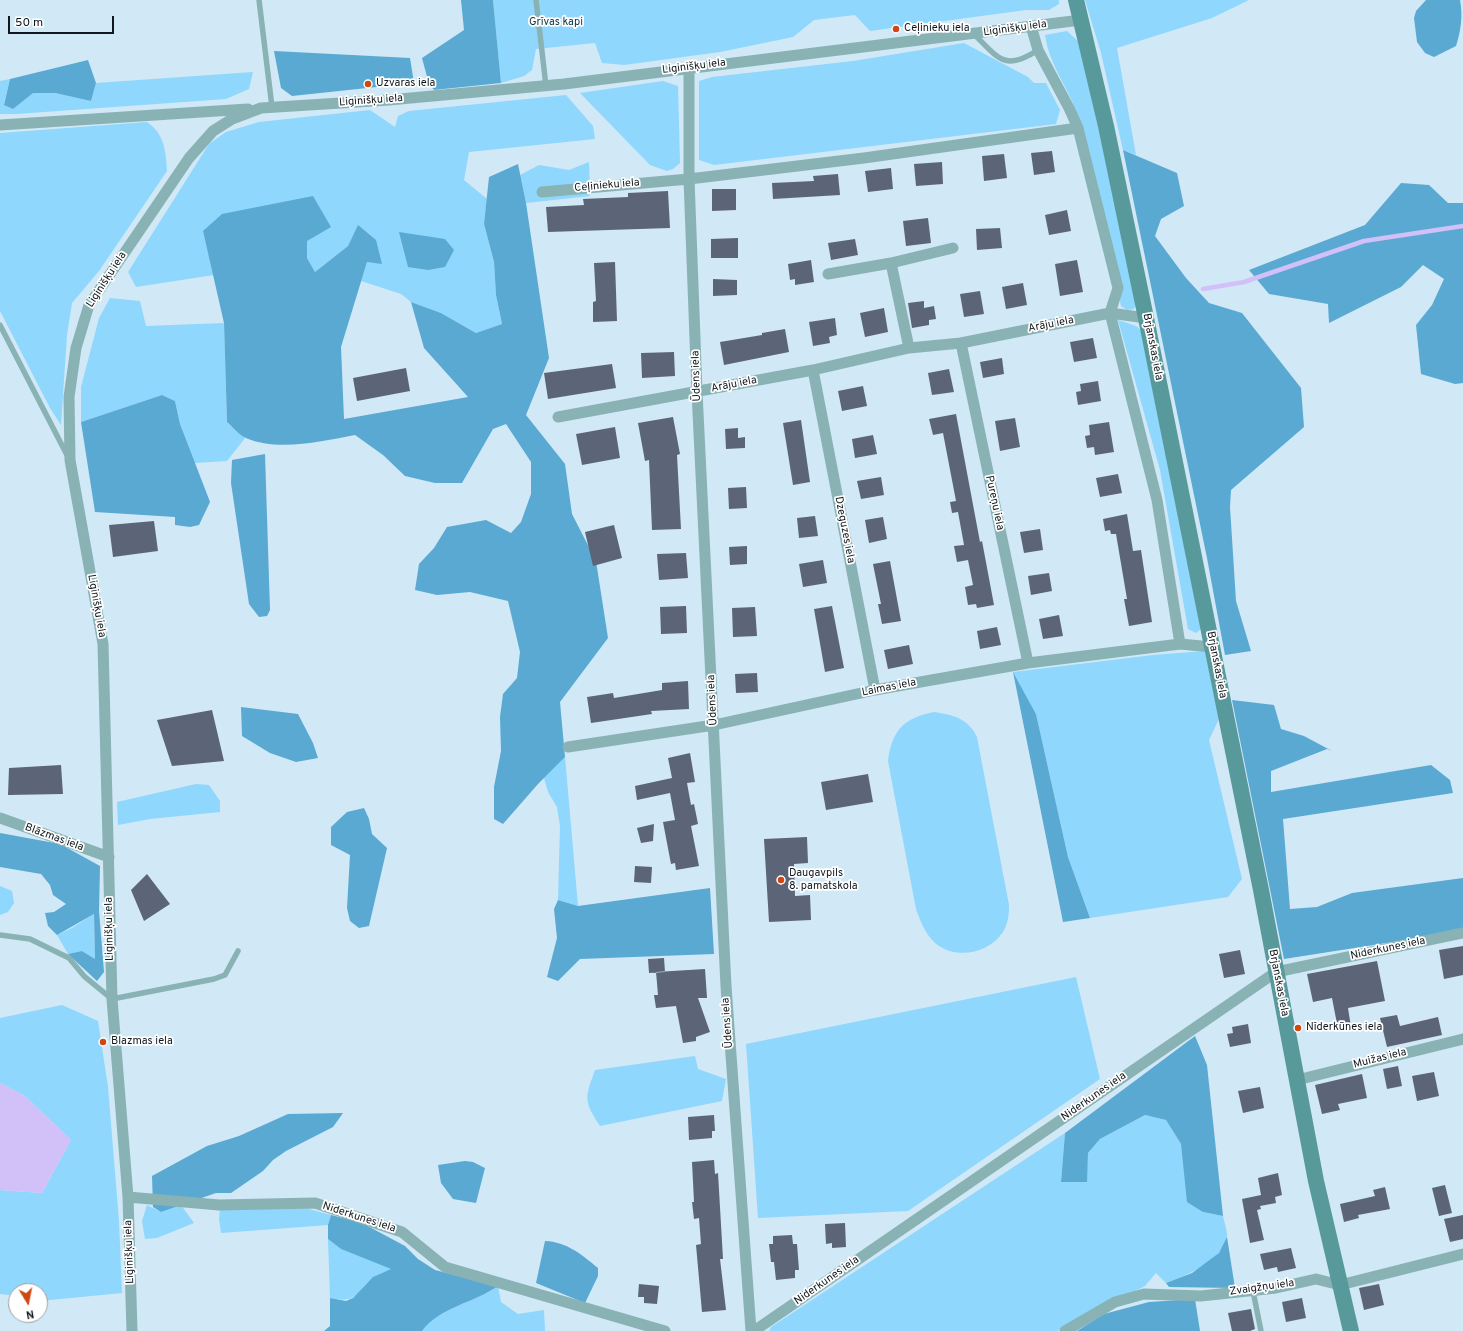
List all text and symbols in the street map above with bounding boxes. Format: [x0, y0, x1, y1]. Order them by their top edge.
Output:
scale bar [10, 8, 116, 34]
text: 50 m [15, 15, 43, 31]
park label: Grīvas kapi [529, 16, 583, 30]
street label: Liginišķu iela [982, 18, 1048, 40]
place label: Ceļinieku iela [904, 22, 970, 36]
marker: Ceļinieku iela [891, 24, 901, 34]
street label: Liginišķu iela [661, 57, 727, 77]
place label: Uzvaras iela [376, 77, 435, 91]
marker: Uzvaras iela [363, 79, 373, 89]
street label: Liginišķu iela [339, 92, 403, 110]
street label: Ceļinieku iela [574, 177, 640, 195]
street label: Liginišķu iela [84, 250, 130, 310]
street label: Brjanskas iela [1139, 312, 1165, 382]
street label: Arāju iela [1027, 314, 1075, 336]
street label: Ūdens iela [690, 350, 704, 402]
street label: Arāju iela [710, 374, 758, 396]
street label: Pureņu iela [982, 475, 1006, 531]
street label: Dzeguzes iela [831, 496, 857, 564]
street label: Liginišķu iela [84, 573, 108, 639]
street label: Brjanskas iela [1203, 630, 1229, 700]
street label: Ūdens iela [705, 674, 721, 726]
street label: Laimas iela [861, 676, 917, 700]
street label: Blāzmas iela [23, 821, 85, 855]
place label: Daugavpils 8. pamatskola [789, 867, 858, 893]
marker: Daugavpils 8. pamatskola [776, 875, 786, 885]
street label: Liginišķu iela [103, 897, 117, 961]
street label: Niderkunes iela [1349, 935, 1427, 963]
street label: Brjanskas iela [1265, 948, 1291, 1018]
street label: Ūdens iela [720, 997, 736, 1049]
place label: Nīderkūnes iela [1306, 1021, 1382, 1035]
marker: Nīderkūnes iela [1293, 1023, 1303, 1033]
place label: Blazmas iela [111, 1035, 173, 1049]
marker: Blazmas iela [98, 1037, 108, 1047]
street label: Muižas iela [1352, 1046, 1408, 1072]
street label: Niderkunes iela [1059, 1070, 1129, 1124]
street label: Niderkunes iela [321, 1200, 397, 1236]
street label: Liginišķu iela [122, 1220, 138, 1284]
street label: Niderkunes iela [792, 1254, 862, 1308]
street label: Zvaigžņu iela [1229, 1277, 1295, 1299]
north arrow [8, 1283, 48, 1323]
text: N [25, 1306, 35, 1321]

